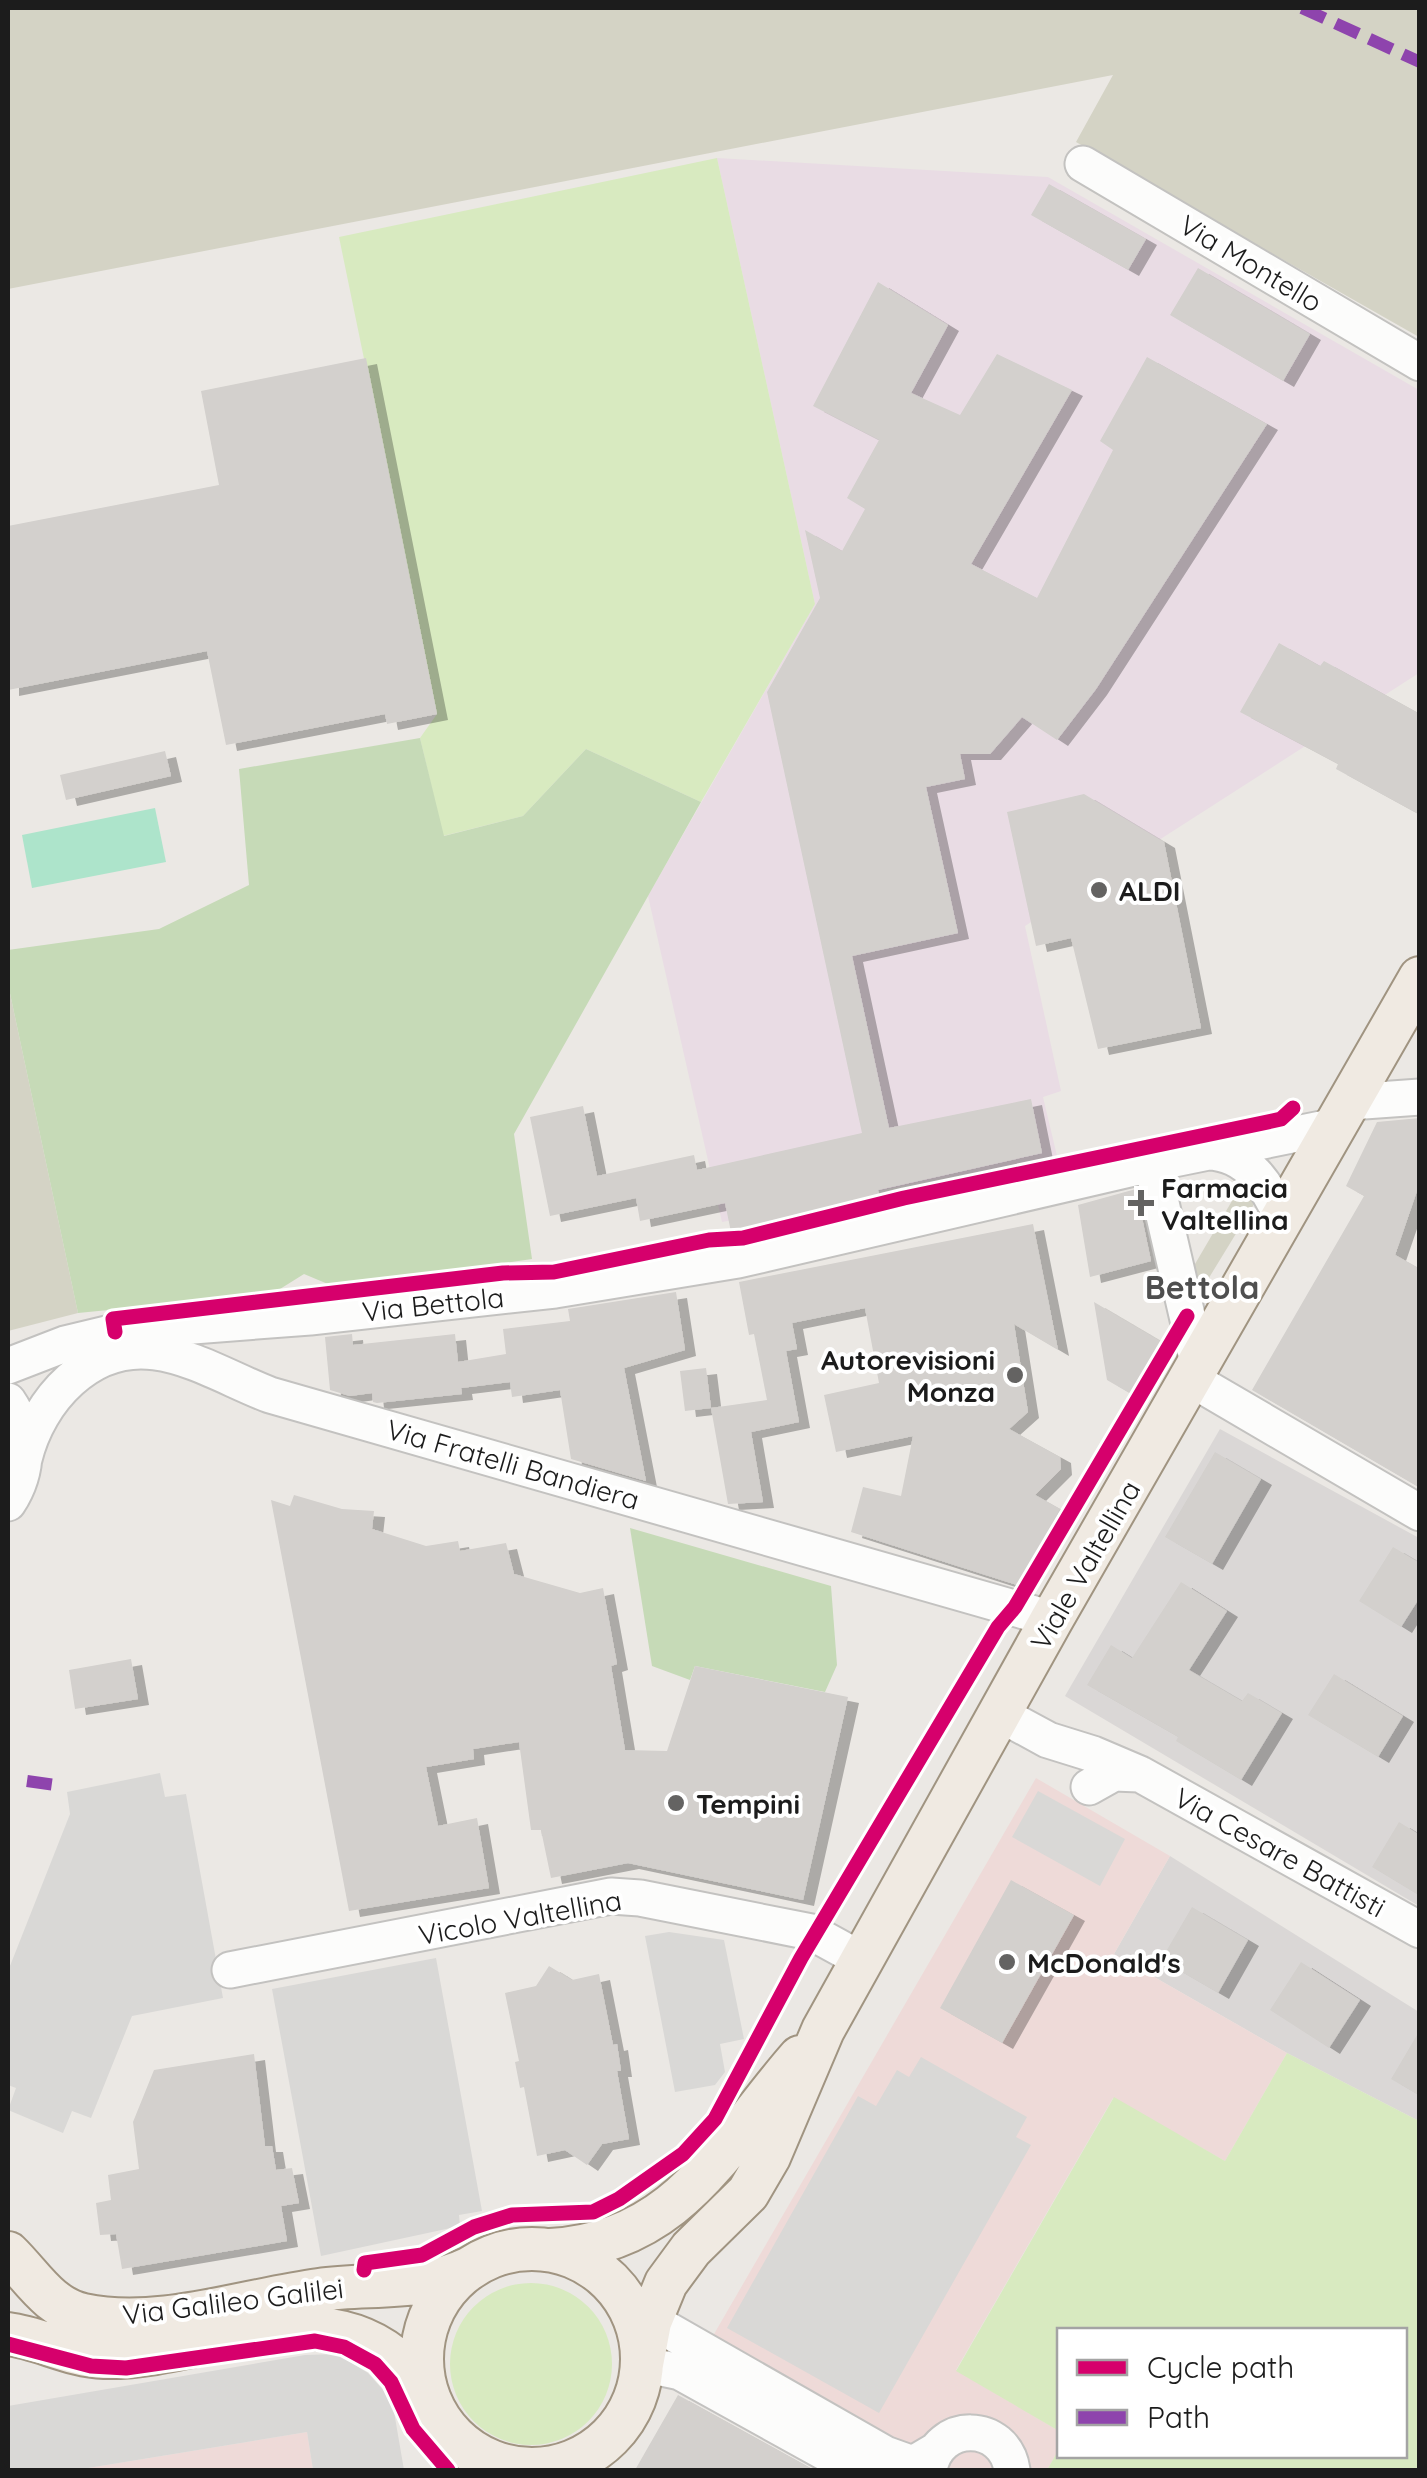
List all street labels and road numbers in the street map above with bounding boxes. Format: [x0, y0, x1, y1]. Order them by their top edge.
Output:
street label: Via Montello [1173, 207, 1329, 319]
street label: Via Bettola [360, 1279, 506, 1329]
street label: Via Fratelli Bandiera [382, 1411, 644, 1517]
street label: Viale Valtellina [1022, 1474, 1148, 1656]
street label: Via Cesare Battisti [1168, 1779, 1392, 1925]
street label: Vicolo Valtellina [416, 1882, 624, 1952]
street label: Via Galileo Galilei [121, 2270, 345, 2332]

